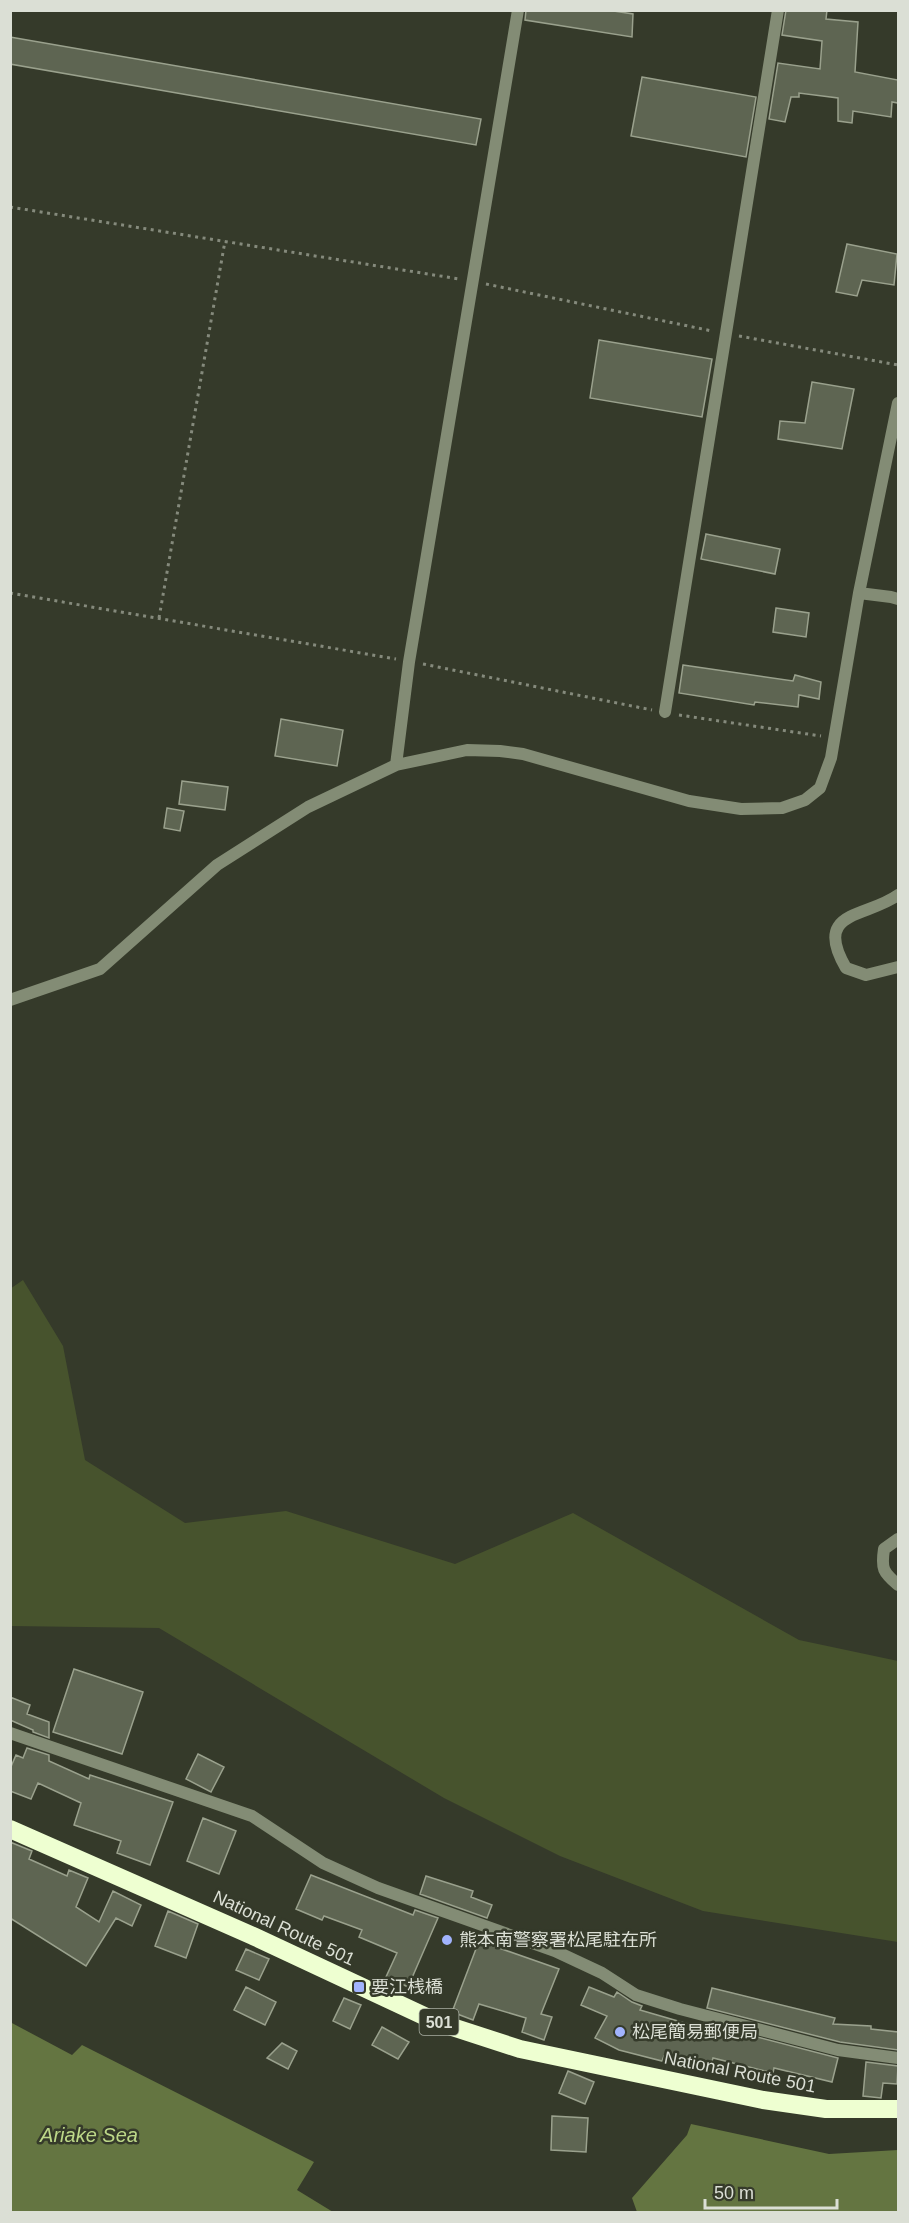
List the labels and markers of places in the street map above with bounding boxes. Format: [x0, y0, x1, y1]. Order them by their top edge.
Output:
place label: 熊本南警察署松尾駐在所 [459, 1930, 657, 1950]
marker: 熊本南警察署松尾駐在所 [440, 1933, 454, 1947]
place label: 要江桟橋 [371, 1977, 443, 1997]
marker: 要江桟橋 [352, 1980, 366, 1994]
place label: 松尾簡易郵便局 [632, 2022, 758, 2042]
marker: 松尾簡易郵便局 [613, 2025, 627, 2039]

